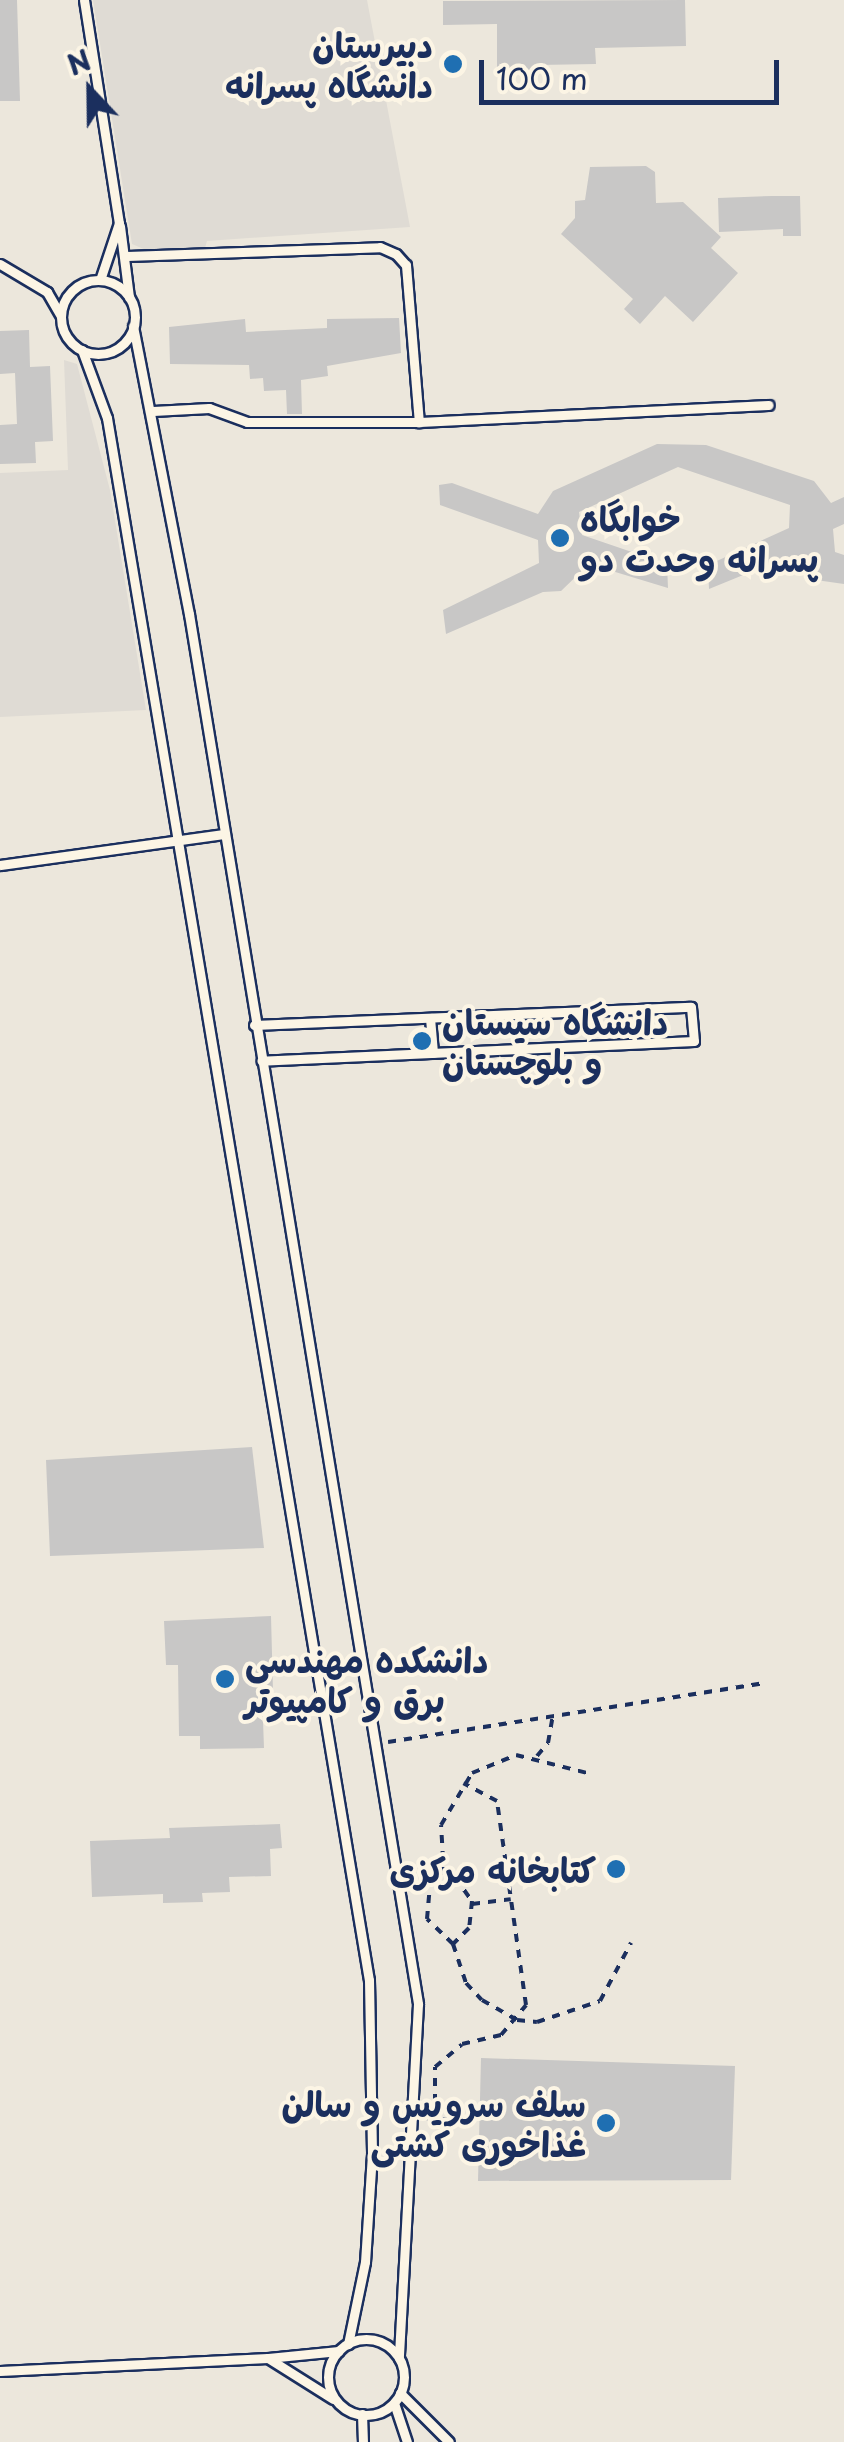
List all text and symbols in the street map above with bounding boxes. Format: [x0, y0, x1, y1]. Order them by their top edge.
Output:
place label: دبیرستان دانشگاه پسرانه [225, 23, 433, 105]
text: N [60, 38, 97, 86]
north arrow [40, 40, 140, 140]
scale bar [484, 40, 784, 102]
marker: دبیرستان دانشگاه پسرانه [442, 53, 464, 75]
text: 100 m [496, 55, 588, 100]
place label: خوابگاه پسرانه وحدت دو [580, 497, 819, 579]
marker: خوابگاه پسرانه وحدت دو [549, 527, 571, 549]
place label: دانشگاه سیستان و بلوچستان [442, 1000, 668, 1082]
marker: دانشگاه سیستان و بلوچستان [411, 1030, 433, 1052]
place label: دانشکده مهندسی برق و کامپیوتر [245, 1638, 489, 1720]
marker: دانشکده مهندسی برق و کامپیوتر [214, 1668, 236, 1690]
place label: کتابخانه مرکزی [389, 1848, 596, 1890]
marker: کتابخانه مرکزی [605, 1858, 627, 1880]
place label: سلف سرویس و سالن غذاخوری کشتی [281, 2082, 586, 2164]
marker: سلف سرویس و سالن غذاخوری کشتی [595, 2112, 617, 2134]

